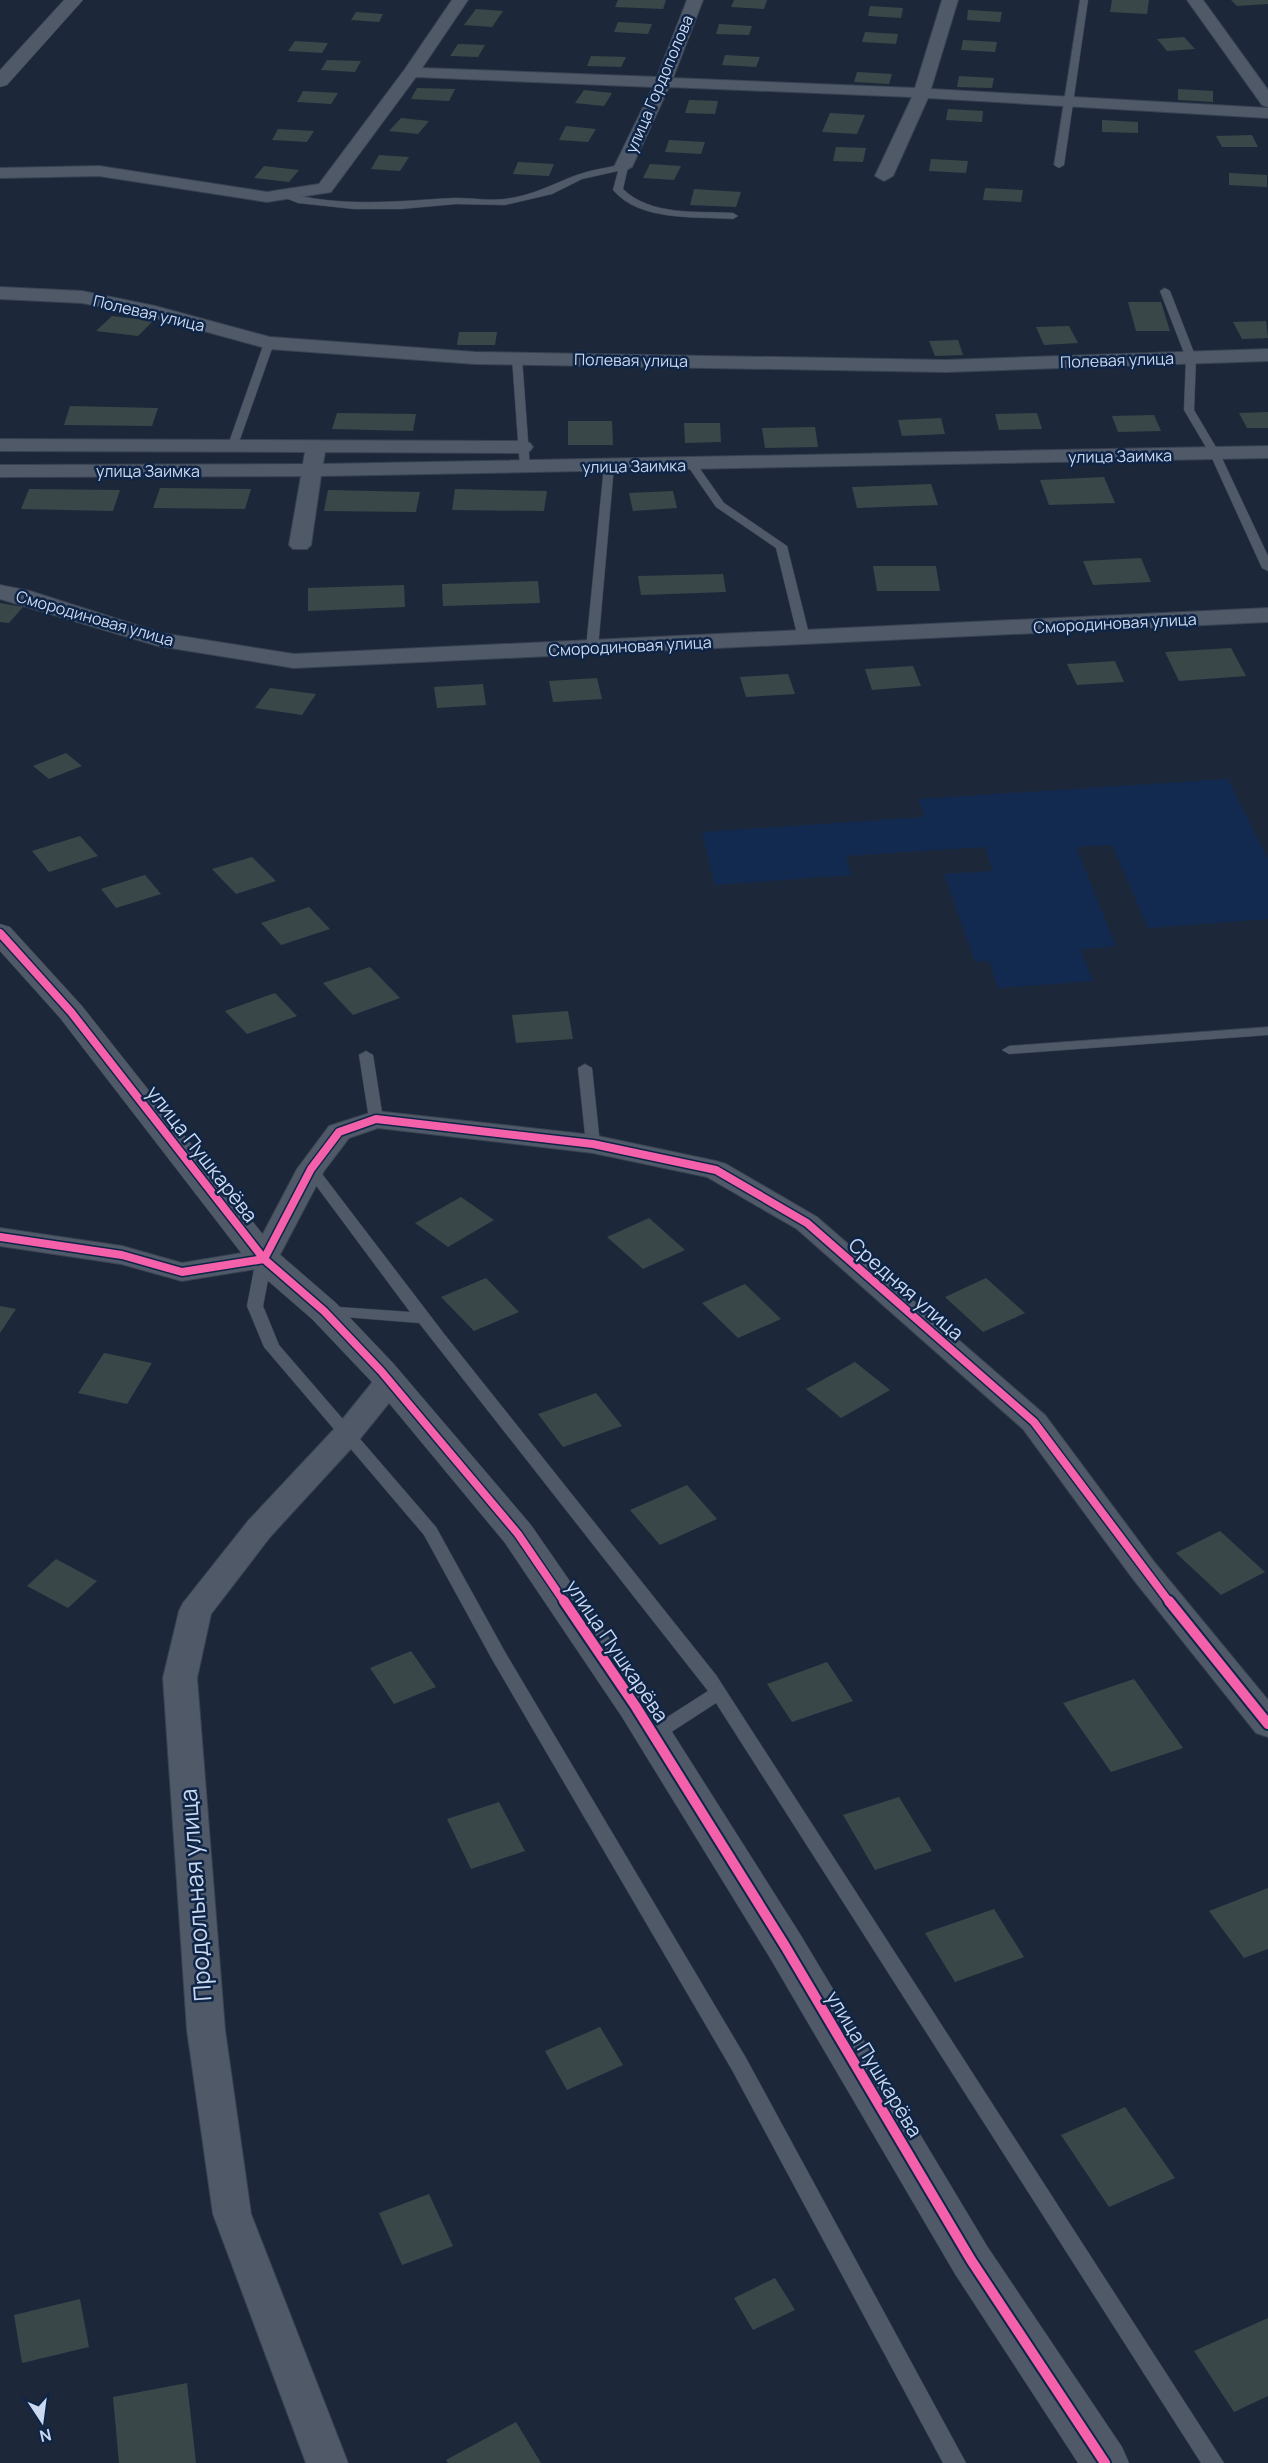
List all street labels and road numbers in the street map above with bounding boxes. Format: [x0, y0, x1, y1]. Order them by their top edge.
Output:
street label: улица Гордополова [620, 11, 698, 157]
street label: Полевая улица [91, 289, 207, 337]
street label: Полевая улица [1060, 347, 1174, 373]
street label: Полевая улица [574, 348, 688, 372]
street label: улица Заимка [1068, 444, 1172, 468]
street label: улица Заимка [582, 454, 686, 478]
street label: улица Заимка [96, 460, 200, 482]
street label: Смородиновая улица [14, 585, 176, 651]
street label: Смородиновая улица [1033, 608, 1197, 638]
street label: Смородиновая улица [548, 631, 712, 661]
street label: улица Пушкарёва [141, 1080, 264, 1228]
street label: Средняя улица [843, 1231, 970, 1346]
street label: улица Пушкарёва [560, 1574, 675, 1727]
street label: Продольная улица [171, 1788, 218, 2003]
street label: улица Пушкарёва [820, 1985, 929, 2142]

